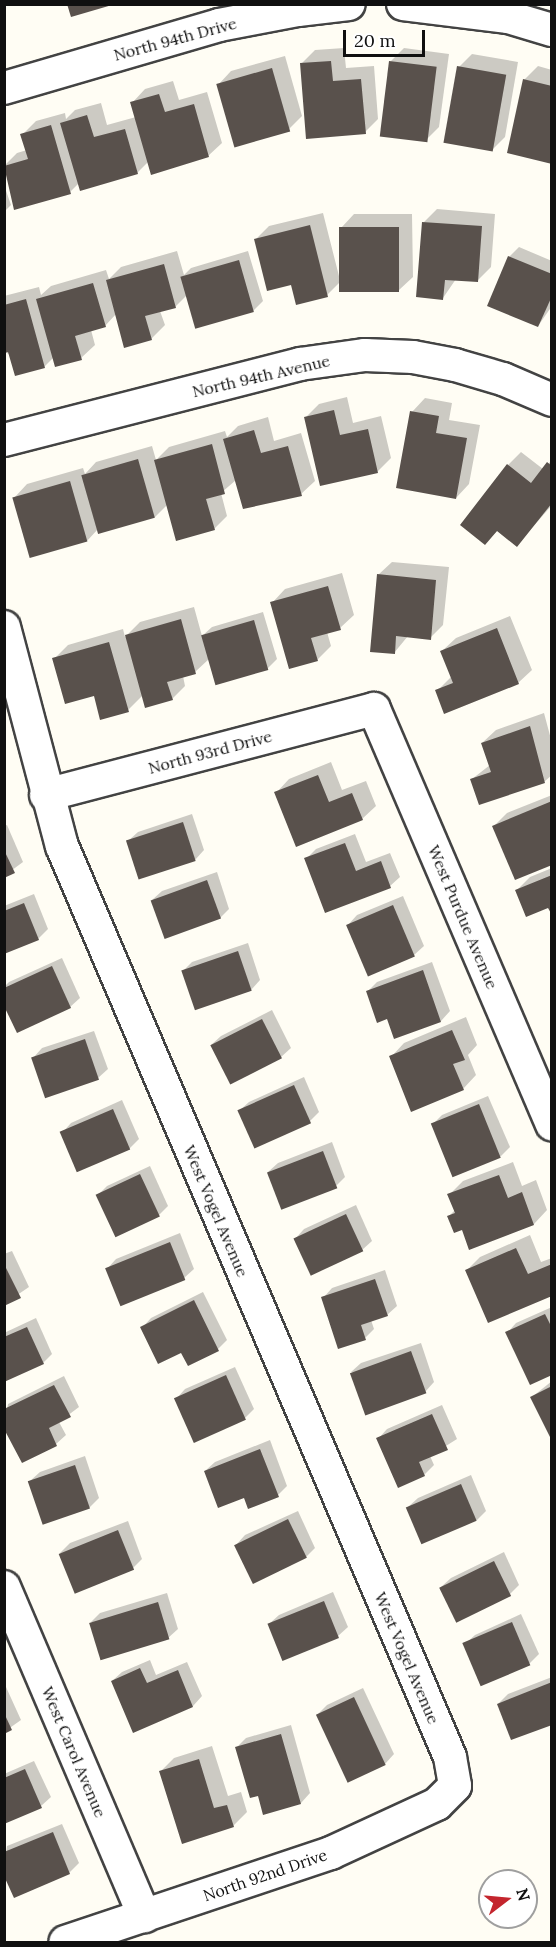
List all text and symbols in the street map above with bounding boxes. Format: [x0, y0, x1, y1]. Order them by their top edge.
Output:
street label: North 94th Drive [111, 13, 239, 65]
scale bar [346, 18, 428, 56]
text: 20 m [354, 29, 396, 52]
street label: North 94th Avenue [190, 351, 332, 401]
street label: North 93rd Drive [146, 726, 274, 778]
street label: West Purdue Avenue [424, 842, 502, 992]
street label: West Vogel Avenue [180, 1142, 252, 1280]
street label: West Vogel Avenue [371, 1589, 443, 1727]
street label: West Carol Avenue [38, 1684, 110, 1820]
street label: North 92nd Drive [201, 1845, 329, 1905]
north arrow [478, 1869, 538, 1929]
text: N [512, 1886, 535, 1903]

